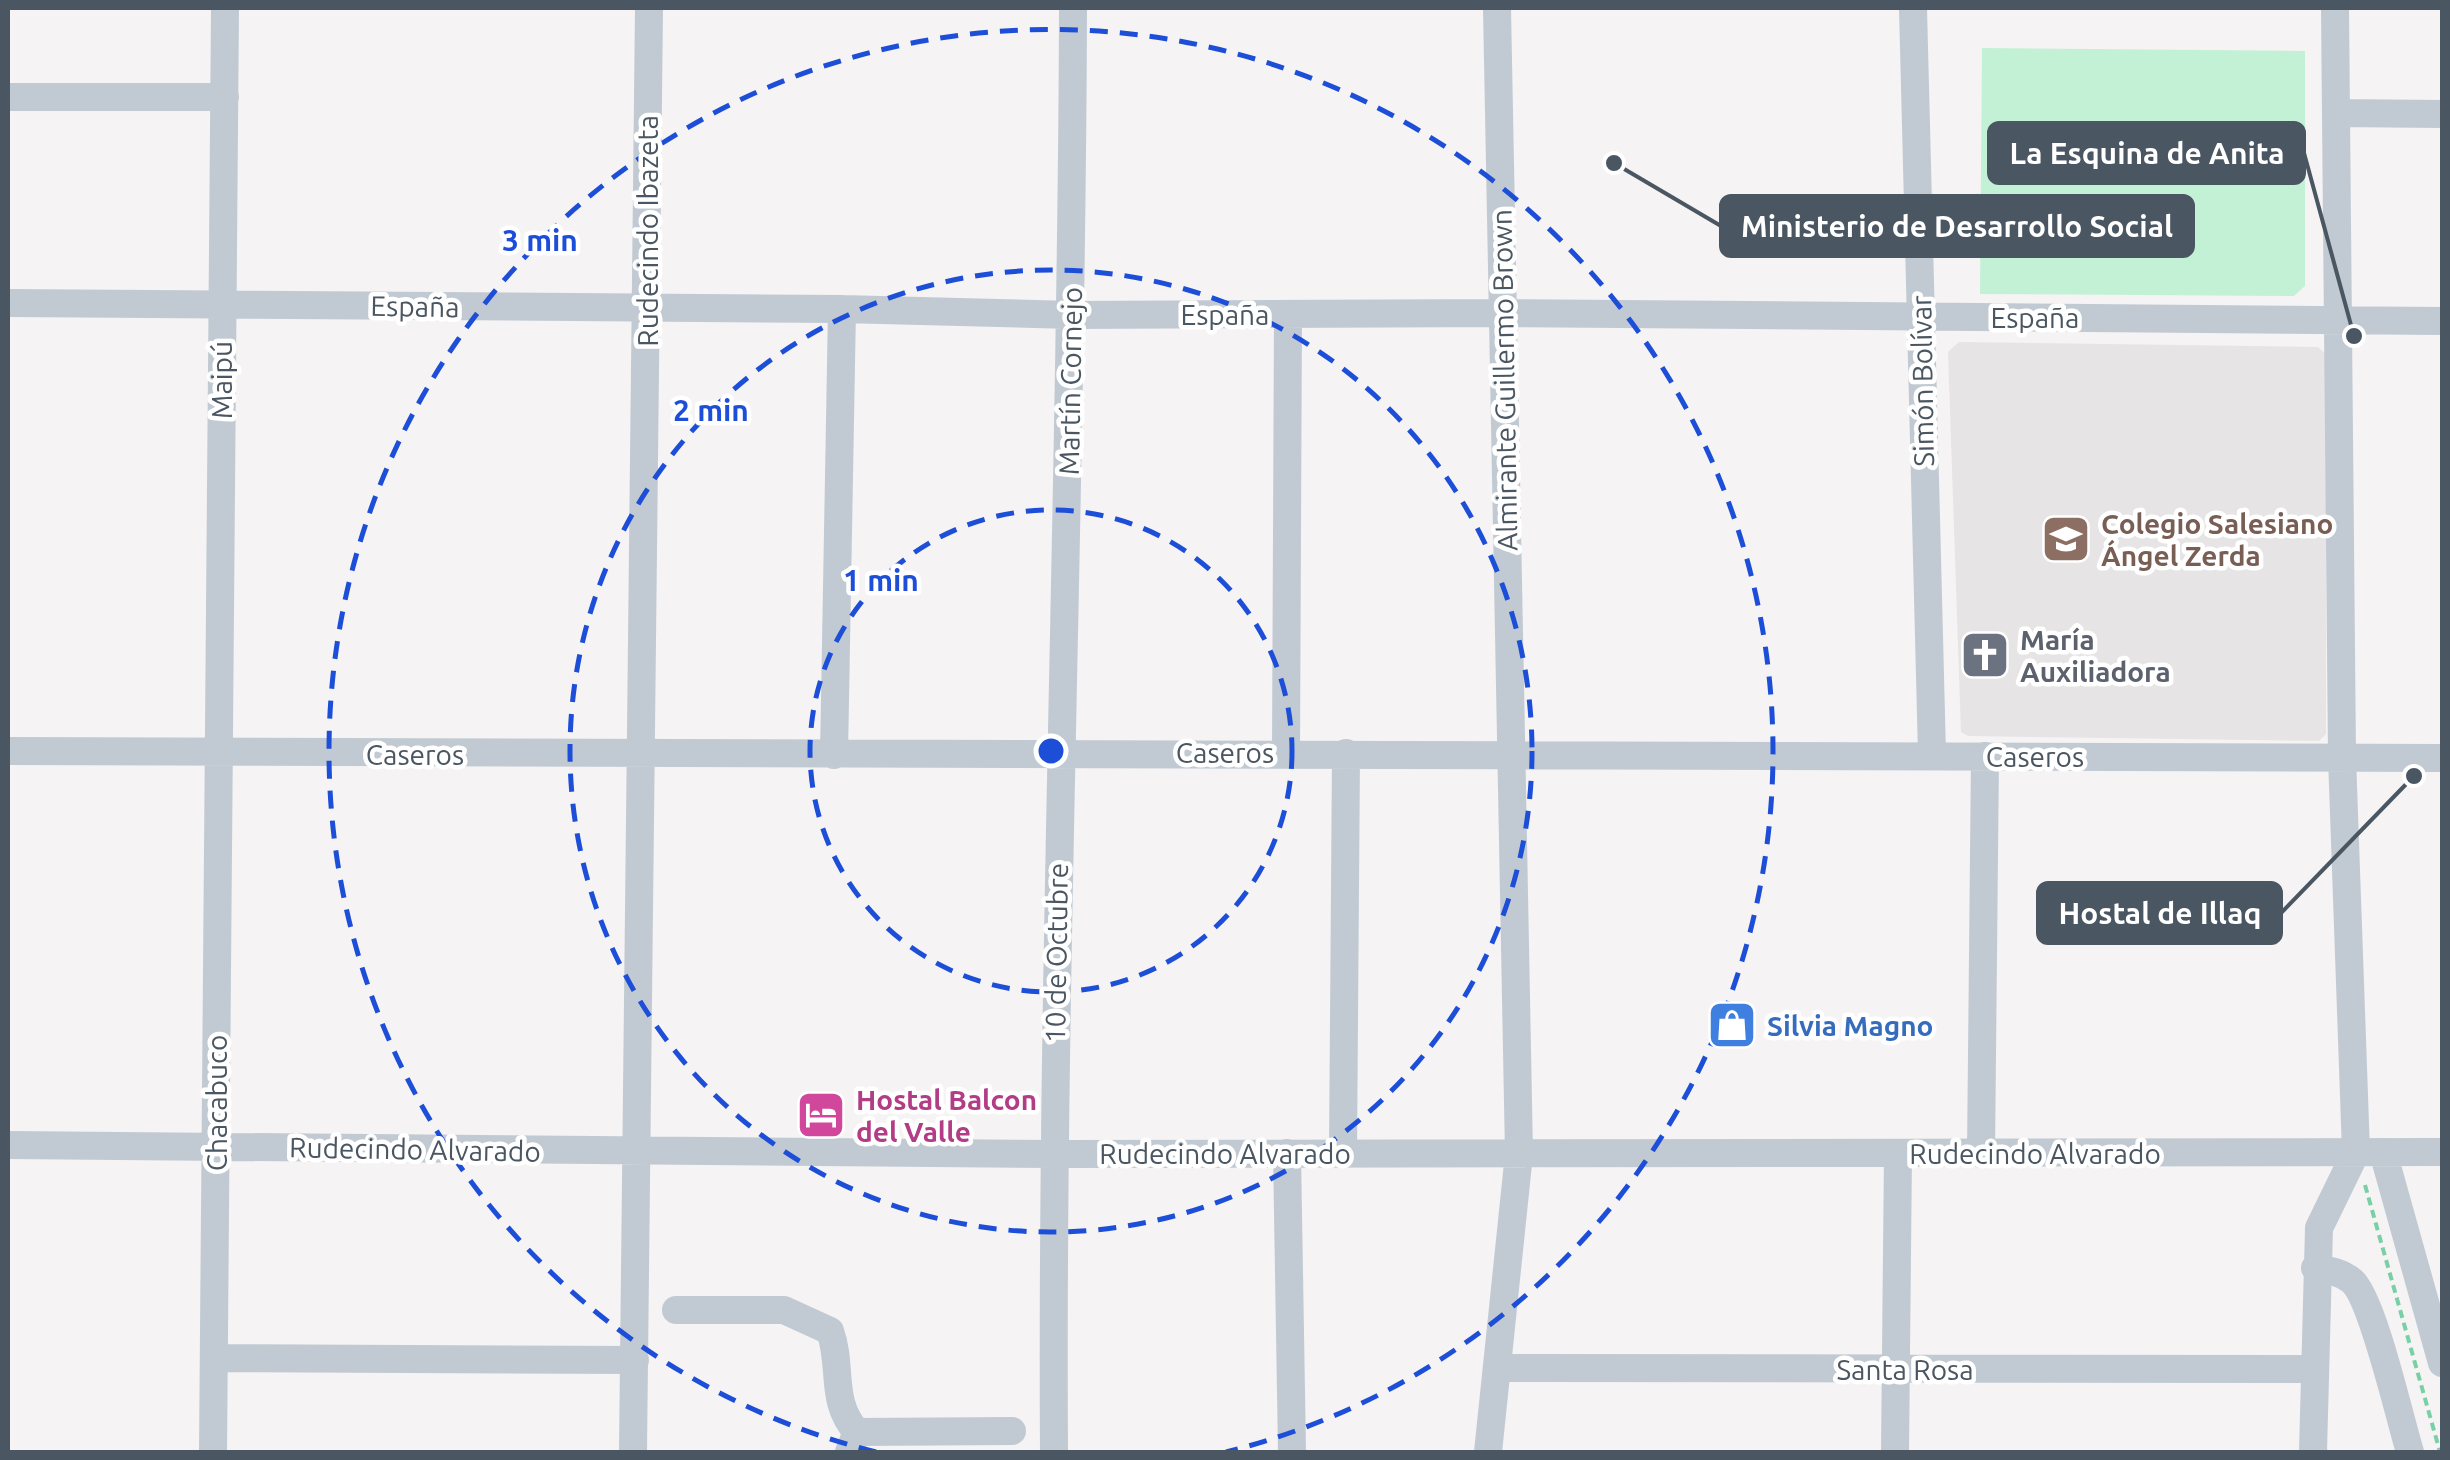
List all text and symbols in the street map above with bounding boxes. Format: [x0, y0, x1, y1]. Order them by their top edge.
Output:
street label: Rudecindo Ibazeta [632, 115, 663, 347]
callout: La Esquina de Anita [1989, 123, 2304, 183]
text: La Esquina de Anita [2009, 136, 2285, 170]
callout: Ministerio de Desarrollo Social [1721, 196, 2193, 256]
street label: Almirante Guillermo Brown [1486, 209, 1522, 551]
text: Ministerio de Desarrollo Social [1741, 209, 2173, 243]
text: 3 min [502, 223, 578, 257]
street label: Martín Cornejo [1053, 287, 1087, 475]
street label: España [370, 290, 460, 322]
street label: Simón Bolívar [1905, 295, 1939, 467]
street label: España [1180, 299, 1270, 330]
street label: España [1990, 302, 2080, 333]
street label: Maipú [206, 341, 237, 419]
text: 2 min [673, 393, 749, 427]
place label: Colegio Salesiano Ángel Zerda [2101, 508, 2333, 571]
school or university icon: Colegio Salesiano Ángel Zerda [2040, 513, 2092, 565]
text: 1 min [843, 563, 919, 597]
place label: María Auxiliadora [2020, 624, 2171, 687]
church icon: María Auxiliadora [1959, 629, 2011, 681]
centre of rings [1033, 733, 1069, 769]
street label: Caseros [1176, 737, 1274, 768]
street label: Caseros [366, 739, 464, 770]
street label: Caseros [1986, 741, 2084, 772]
street label: 10 de Octubre [1039, 863, 1073, 1043]
callout: Hostal de Illaq [2038, 883, 2281, 943]
text: Hostal de Illaq [2058, 896, 2262, 930]
shop icon: Silvia Magno [1706, 999, 1758, 1051]
place label: Silvia Magno [1767, 1010, 1933, 1041]
street label: Chacabuco [201, 1035, 232, 1171]
place label: Hostal Balcon del Valle [856, 1084, 1037, 1147]
hotel icon: Hostal Balcon del Valle [795, 1089, 847, 1141]
street label: Rudecindo Alvarado [289, 1131, 541, 1167]
street label: Rudecindo Alvarado [1099, 1138, 1351, 1169]
street label: Rudecindo Alvarado [1909, 1138, 2161, 1169]
street label: Santa Rosa [1836, 1354, 1974, 1385]

